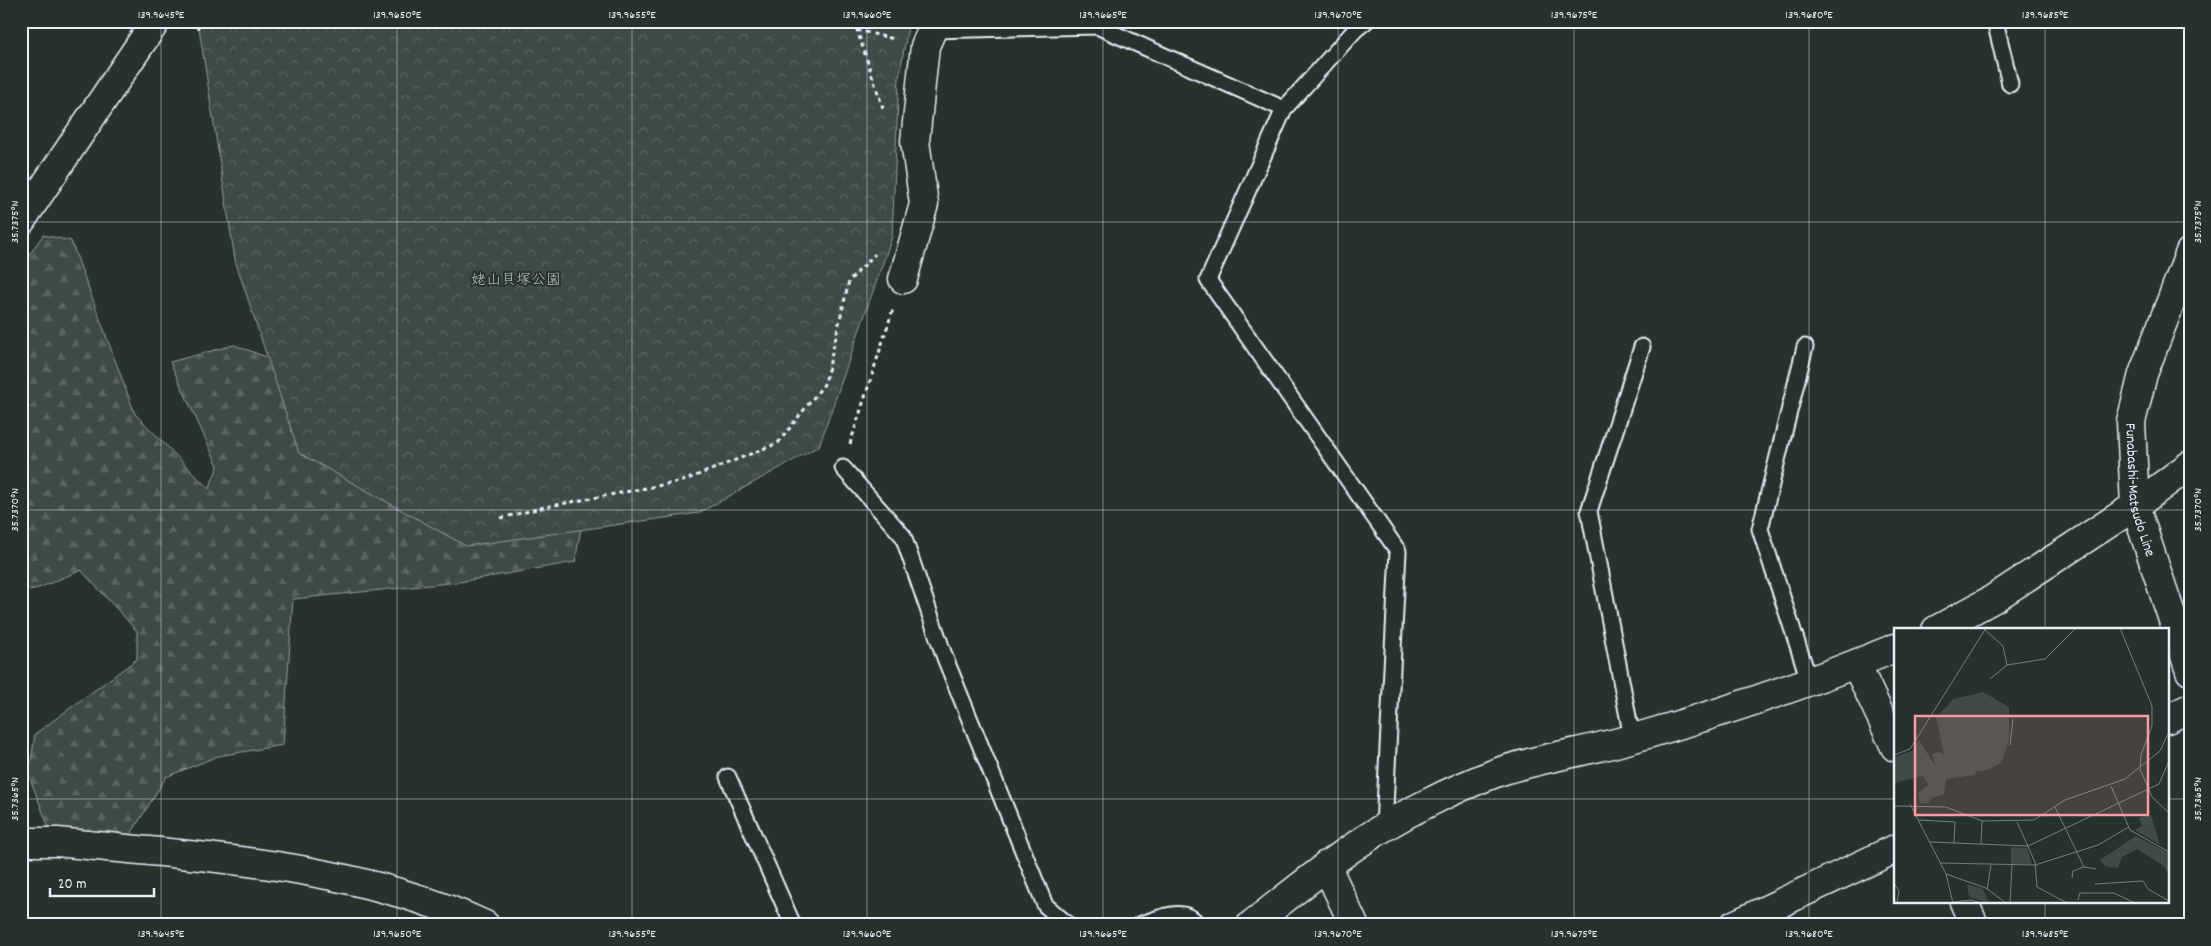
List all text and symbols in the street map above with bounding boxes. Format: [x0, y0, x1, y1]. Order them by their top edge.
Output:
text: 139.9645°E [138, 7, 185, 24]
text: 139.9650°E [373, 7, 422, 24]
text: 139.9655°E [608, 7, 656, 24]
text: 139.9660°E [843, 7, 892, 24]
text: 139.9665°E [1079, 7, 1127, 24]
text: 139.9670°E [1314, 7, 1362, 24]
text: 139.9675°E [1551, 7, 1598, 24]
text: 139.9680°E [1785, 7, 1833, 24]
text: 139.9685°E [2022, 7, 2069, 24]
text: 35.7375°N [7, 201, 24, 243]
text: 35.7375°N [2190, 201, 2207, 243]
park label: 姥山貝塚公園 [471, 270, 561, 292]
street label: Funabashi-Matsudo Line [2118, 423, 2160, 560]
text: 35.7370°N [7, 488, 24, 532]
text: 35.7370°N [2190, 488, 2207, 532]
inset map [1894, 628, 2168, 904]
text: 35.7365°N [7, 777, 24, 821]
text: 35.7365°N [2190, 777, 2207, 821]
scale bar [50, 866, 154, 898]
text: 20 m [58, 874, 86, 896]
text: 139.9645°E [138, 926, 185, 943]
text: 139.9650°E [373, 926, 422, 943]
text: 139.9655°E [608, 926, 656, 943]
text: 139.9660°E [843, 926, 892, 943]
text: 139.9665°E [1079, 926, 1127, 943]
text: 139.9670°E [1314, 926, 1362, 943]
text: 139.9675°E [1551, 926, 1598, 943]
text: 139.9680°E [1785, 926, 1833, 943]
text: 139.9685°E [2022, 926, 2069, 943]

